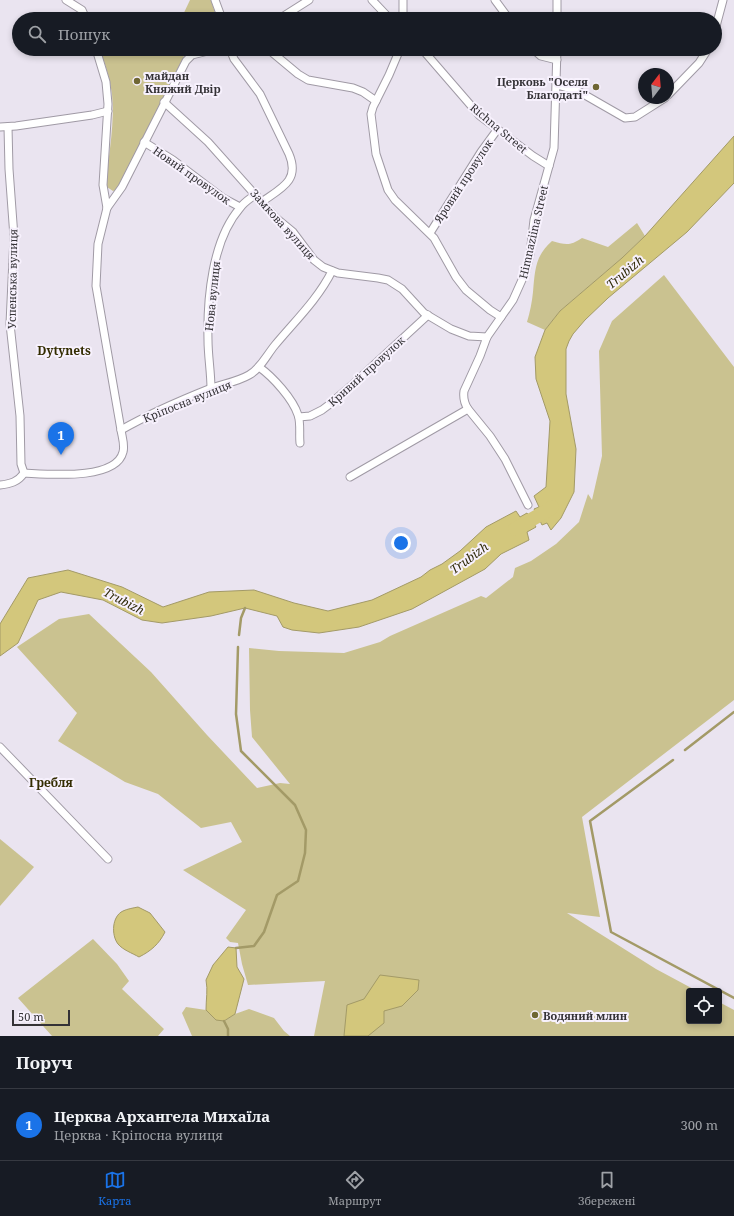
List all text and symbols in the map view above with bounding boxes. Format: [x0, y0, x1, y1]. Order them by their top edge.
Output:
search box [12, 12, 722, 56]
icon: search [26, 23, 48, 45]
text: Пошук [58, 24, 110, 44]
place label: майдан Княжий Двір [145, 68, 221, 96]
north arrow [638, 68, 674, 104]
place label: Церковь "Оселя Благодаті" [497, 74, 588, 102]
marker: майдан Княжий Двір [132, 76, 142, 86]
marker: Церковь "Оселя Благодаті" [591, 82, 601, 92]
street label: Richna Street [467, 100, 531, 156]
street label: Яровий провулок [430, 136, 496, 227]
street label: Новий провулок [150, 143, 234, 208]
street label: Himnaziina Street [515, 184, 551, 280]
street label: Замкова вулиця [247, 186, 319, 262]
street label: Успенська вулиця [4, 229, 20, 329]
water label: Trubizh [603, 251, 647, 293]
street label: Нова вулиця [201, 260, 223, 332]
street label: Кривий провулок [324, 332, 408, 410]
district label: Dytynets [37, 342, 91, 359]
street label: Кріпосна вулиця [141, 376, 233, 426]
pin: 1 [48, 422, 74, 455]
your location [391, 533, 411, 553]
water label: Trubizh [446, 538, 492, 578]
water label: Trubizh [101, 583, 147, 619]
district label: Гребля [29, 774, 74, 791]
map controls [686, 988, 722, 1024]
button: locate [686, 988, 722, 1024]
scale bar [12, 1008, 70, 1027]
place label: Водяний млин [543, 1008, 628, 1023]
text: 50 m [18, 1009, 44, 1024]
marker: Водяний млин [530, 1010, 540, 1020]
text: Поруч [16, 1051, 72, 1074]
text: Церква Архангела Михаїла [54, 1106, 270, 1126]
text: 1 [25, 1116, 33, 1134]
text: 300 m [681, 1116, 718, 1134]
text: Церква · Кріпосна вулиця [54, 1126, 223, 1144]
tab: Карта [98, 1169, 131, 1208]
tab: Маршрут [328, 1169, 381, 1208]
tab: Збережені [578, 1169, 636, 1208]

